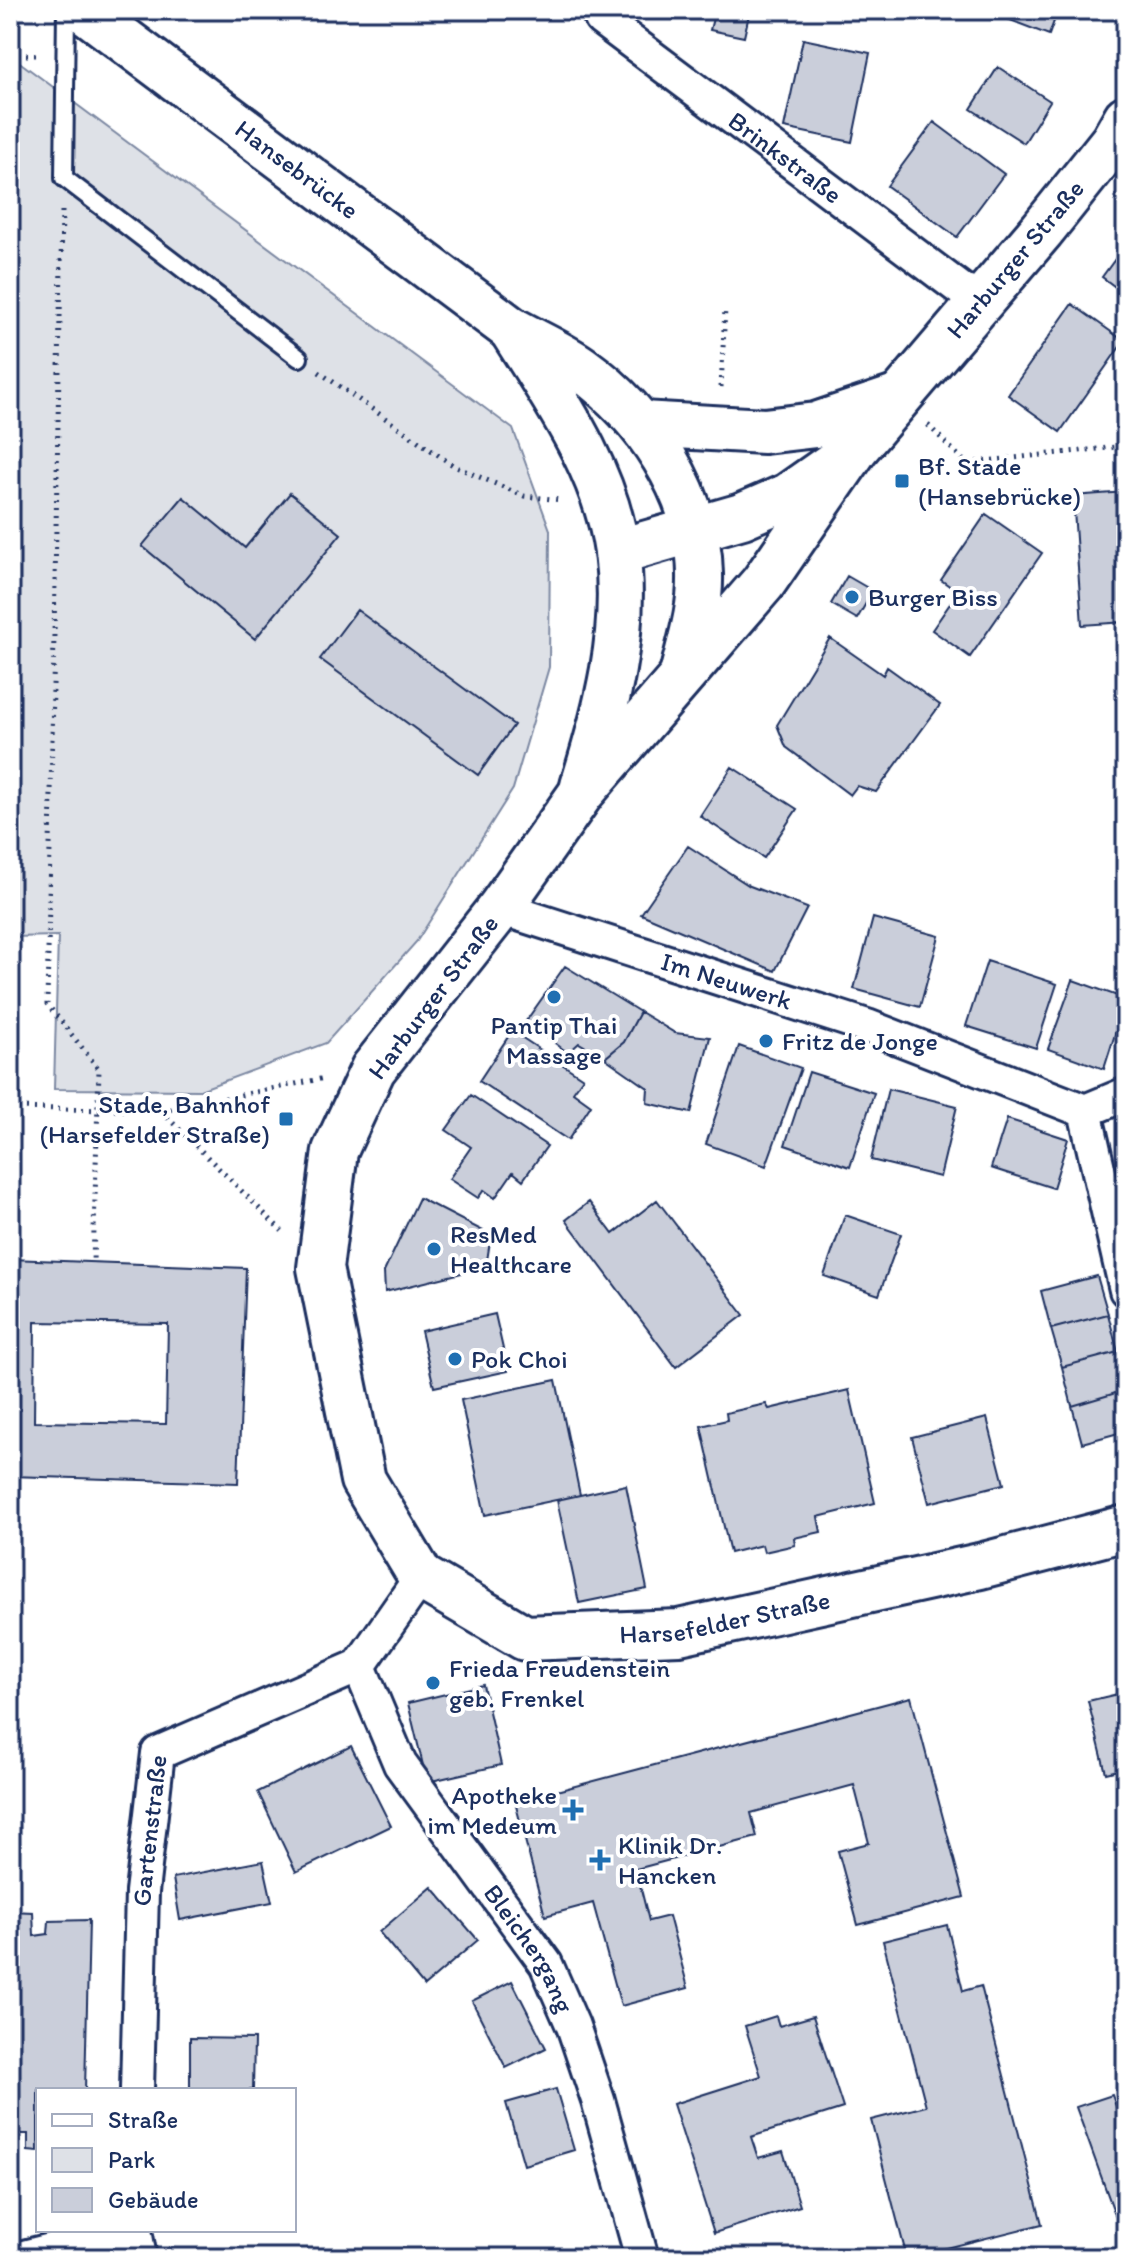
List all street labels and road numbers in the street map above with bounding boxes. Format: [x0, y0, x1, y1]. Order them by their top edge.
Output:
street label: Brinkstraße [722, 104, 849, 210]
street label: Hansebrücke [229, 113, 365, 226]
street label: Harburger Straße [939, 173, 1091, 345]
street label: Harburger Straße [361, 908, 505, 1086]
street label: Im Neuwerk [657, 945, 797, 1017]
street label: Harsefelder Straße [619, 1583, 833, 1650]
street label: Gartenstraße [126, 1753, 174, 1907]
street label: Bleichergang [477, 1878, 581, 2018]

